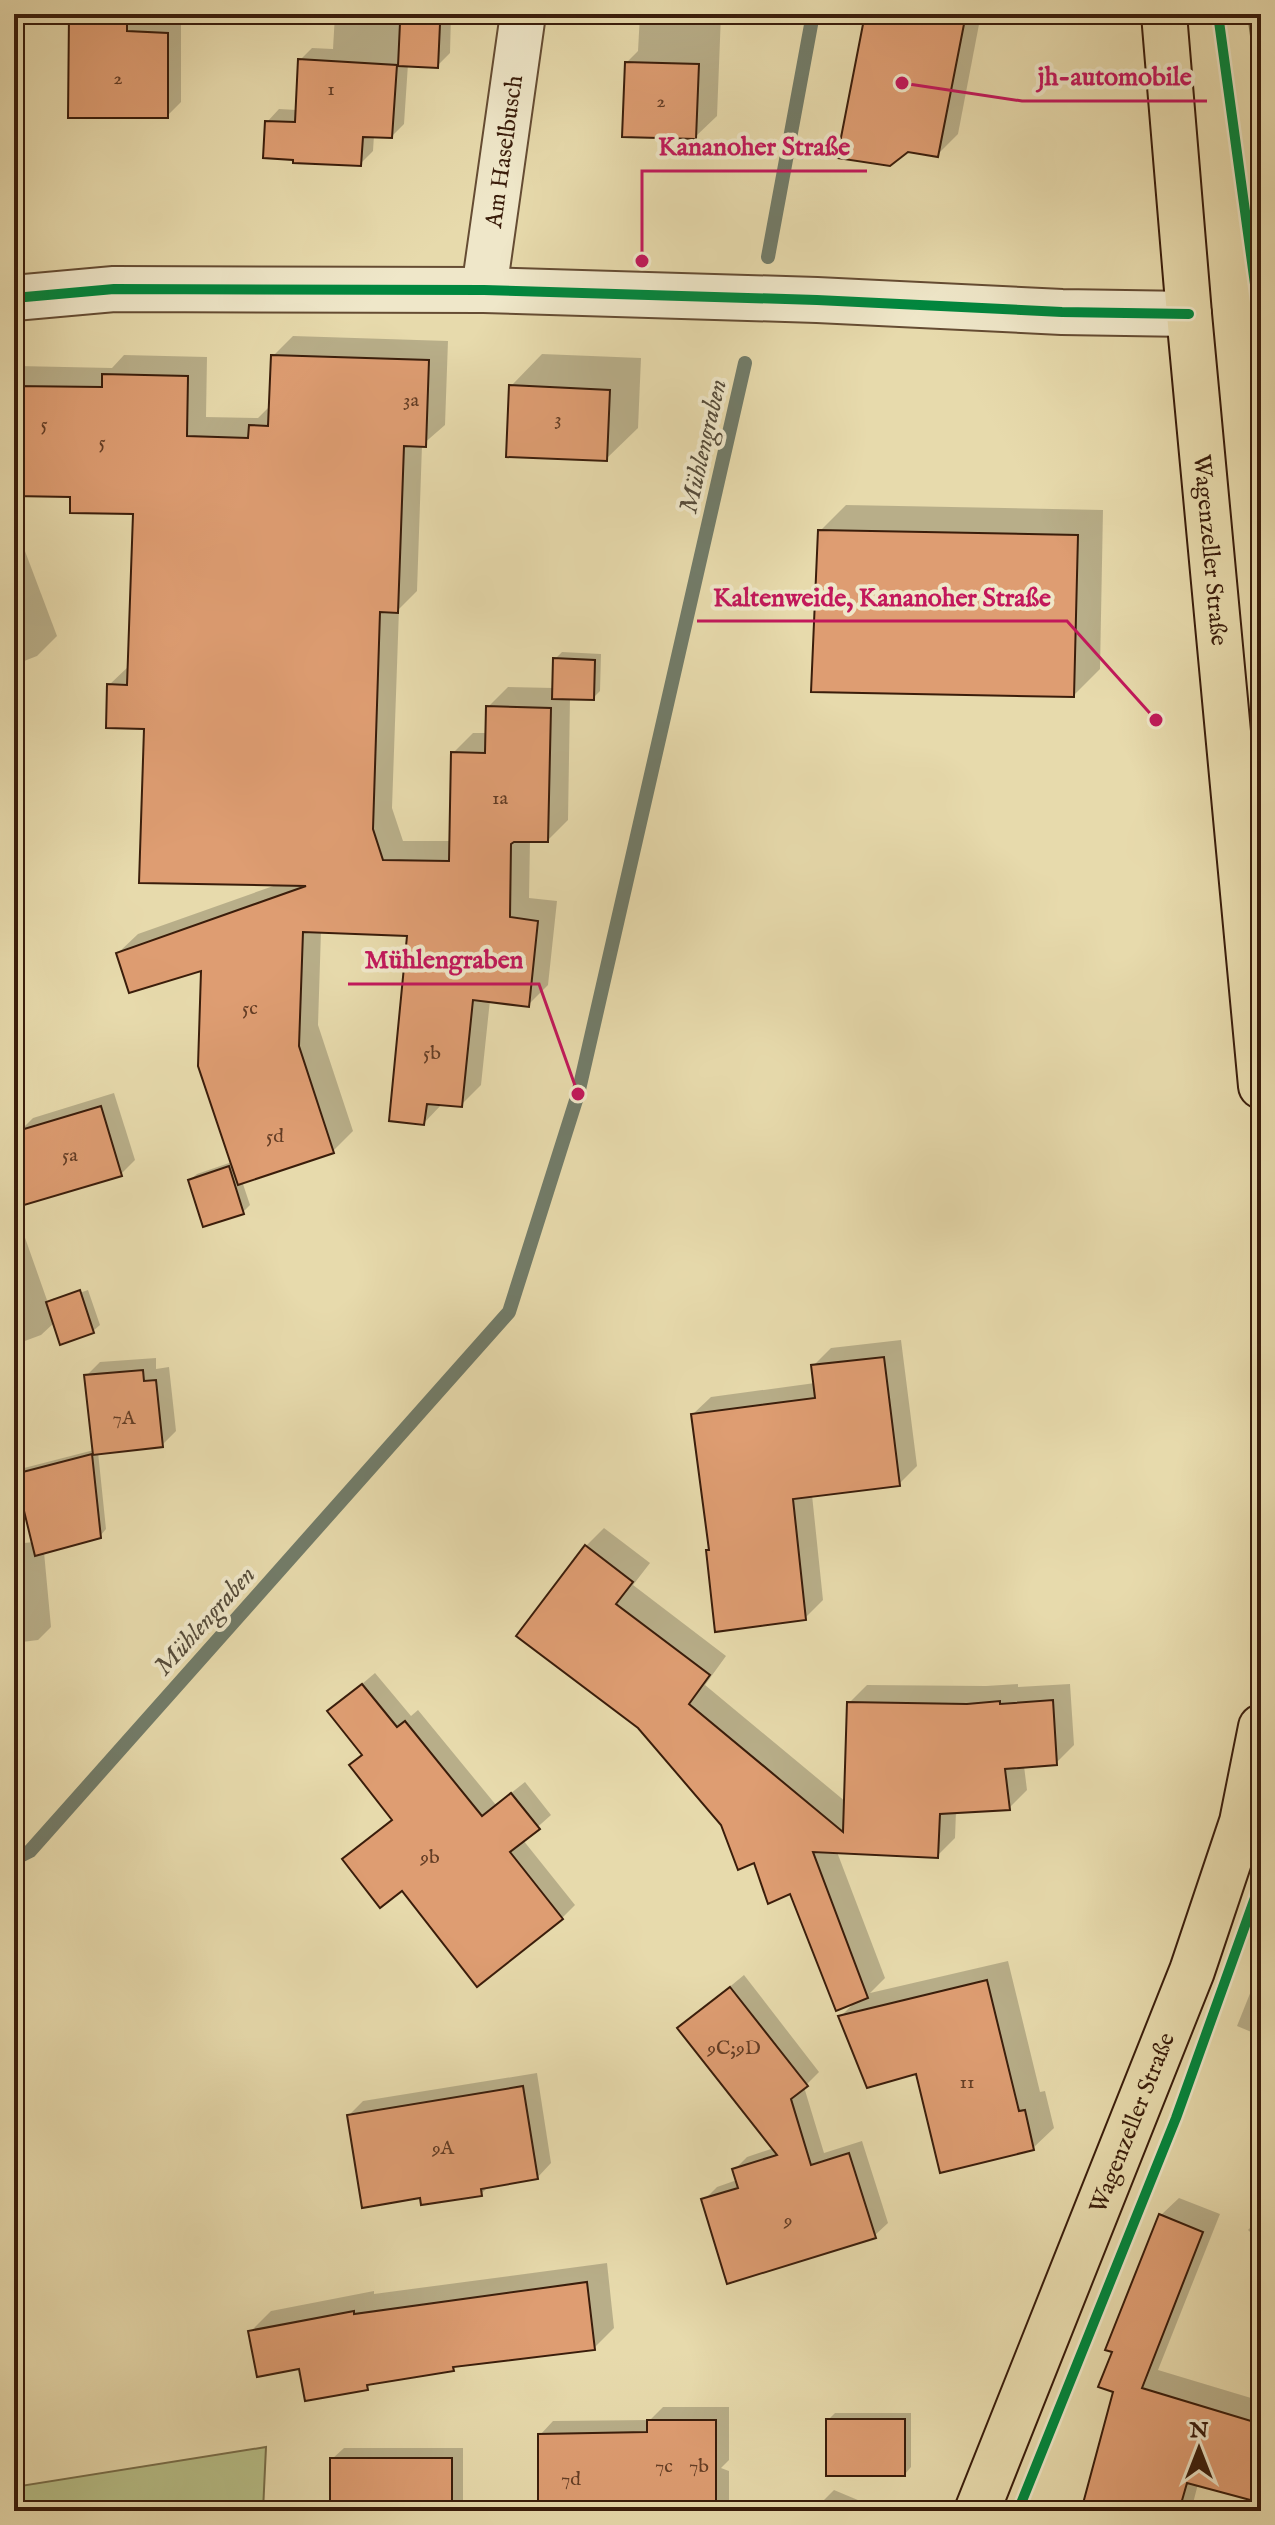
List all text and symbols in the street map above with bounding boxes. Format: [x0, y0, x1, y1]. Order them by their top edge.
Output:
callout: jh-automobile [1022, 51, 1207, 101]
text: jh-automobile [1035, 61, 1192, 94]
house number: 2 [113, 66, 123, 91]
street label: Am Haselbusch [479, 73, 531, 231]
house number: 1 [327, 77, 335, 102]
house number: 2 [656, 89, 666, 114]
callout: Kananoher Straße [642, 121, 867, 171]
text: Kananoher Straße [658, 131, 850, 164]
water label: Mühlengraben [672, 376, 736, 517]
house number: 3a [403, 388, 419, 413]
house number: 3 [554, 407, 562, 432]
house number: 5 [40, 412, 48, 437]
house number: 5 [98, 430, 106, 455]
street label: Wagenzeller Straße [1185, 453, 1234, 647]
callout: Kaltenweide, Kananoher Straße [697, 571, 1067, 621]
text: Kaltenweide, Kananoher Straße [713, 582, 1051, 615]
house number: 1a [492, 786, 508, 811]
callout: Mühlengraben [348, 934, 539, 984]
text: Mühlengraben [365, 944, 524, 977]
house number: 5c [242, 996, 258, 1021]
house number: 5b [423, 1041, 441, 1066]
house number: 5d [266, 1124, 284, 1149]
house number: 5a [62, 1143, 78, 1168]
house number: 7A [113, 1406, 136, 1431]
water label: Mühlengraben [147, 1559, 264, 1684]
house number: 9b [419, 1845, 440, 1870]
street label: Wagenzeller Straße [1083, 2028, 1183, 2218]
house number: 9C;9D [706, 2036, 761, 2061]
house number: 11 [960, 2070, 974, 2095]
house number: 9A [431, 2136, 455, 2161]
house number: 9 [783, 2208, 792, 2233]
north arrow [1159, 2409, 1239, 2489]
text: N [1188, 2417, 1209, 2445]
house number: 7c [655, 2454, 673, 2479]
house number: 7b [689, 2454, 709, 2479]
house number: 7d [561, 2467, 581, 2492]

